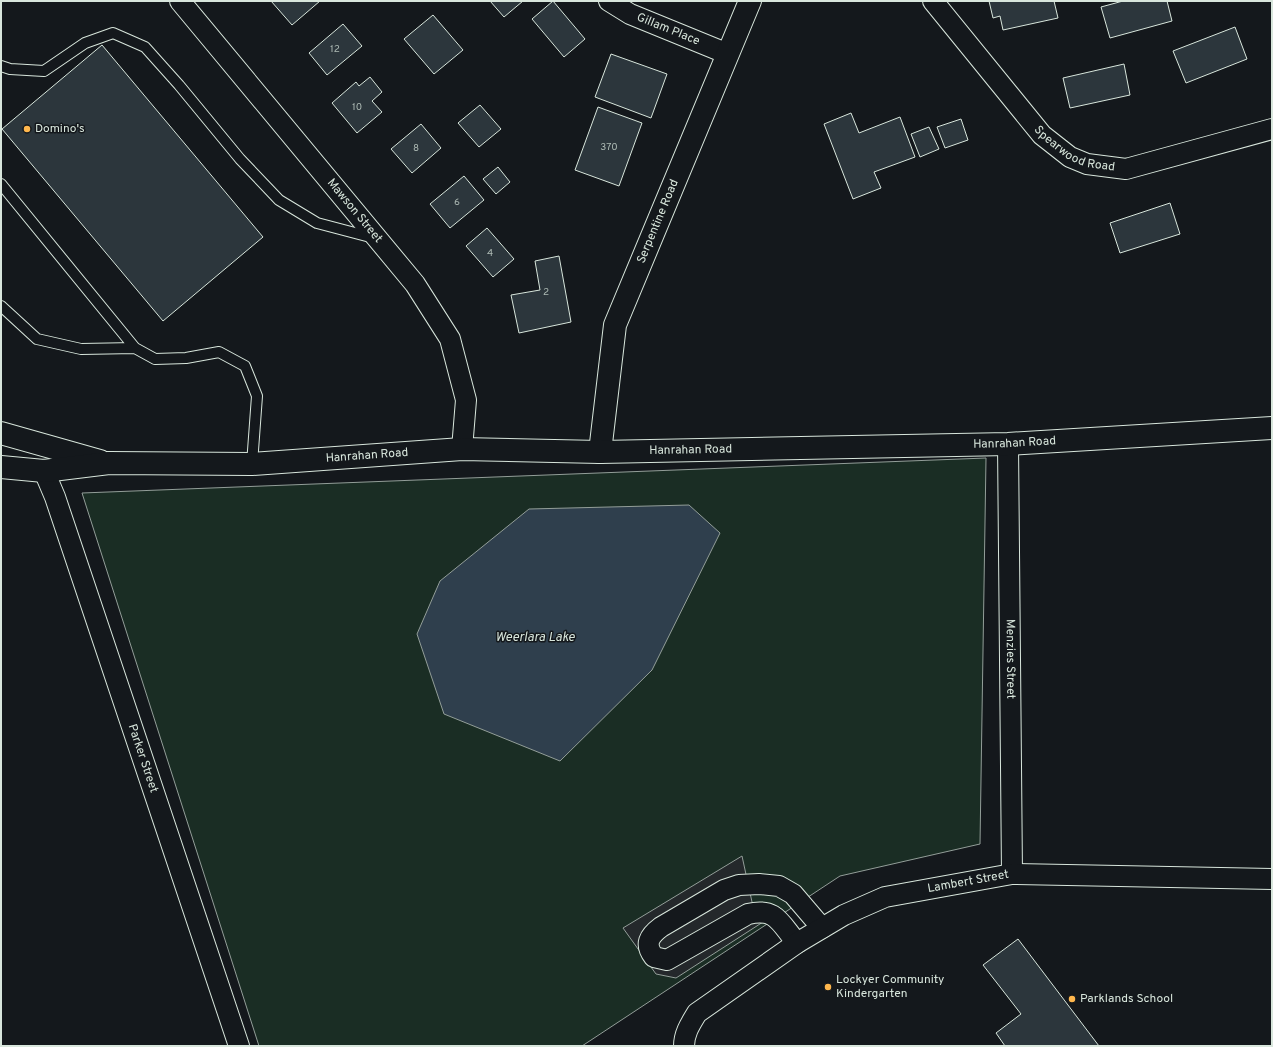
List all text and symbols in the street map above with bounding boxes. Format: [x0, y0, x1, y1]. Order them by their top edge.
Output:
street label: Gillam Place [634, 10, 702, 50]
house number: 12 [330, 43, 340, 56]
house number: 10 [352, 101, 362, 114]
place label: Domino's [35, 121, 85, 137]
street label: Spearwood Road [1030, 123, 1116, 175]
marker: Domino's [22, 124, 32, 134]
house number: 370 [600, 141, 618, 154]
house number: 8 [413, 142, 419, 155]
street label: Mawson Street [323, 176, 386, 246]
street label: Serpentine Road [633, 177, 683, 266]
house number: 6 [454, 196, 460, 209]
house number: 4 [487, 247, 493, 260]
house number: 2 [543, 286, 549, 299]
street label: Hanrahan Road [973, 433, 1057, 453]
street label: Hanrahan Road [649, 441, 732, 459]
street label: Hanrahan Road [325, 445, 409, 467]
street label: Menzies Street [1002, 619, 1018, 699]
water label: Weerlara Lake [495, 630, 575, 646]
street label: Parker Street [124, 722, 162, 795]
street label: Lambert Street [926, 867, 1010, 897]
place label: Lockyer Community Kindergarten [836, 972, 944, 1002]
marker: Lockyer Community Kindergarten [823, 982, 833, 992]
place label: Parklands School [1080, 991, 1173, 1007]
marker: Parklands School [1067, 994, 1077, 1004]

